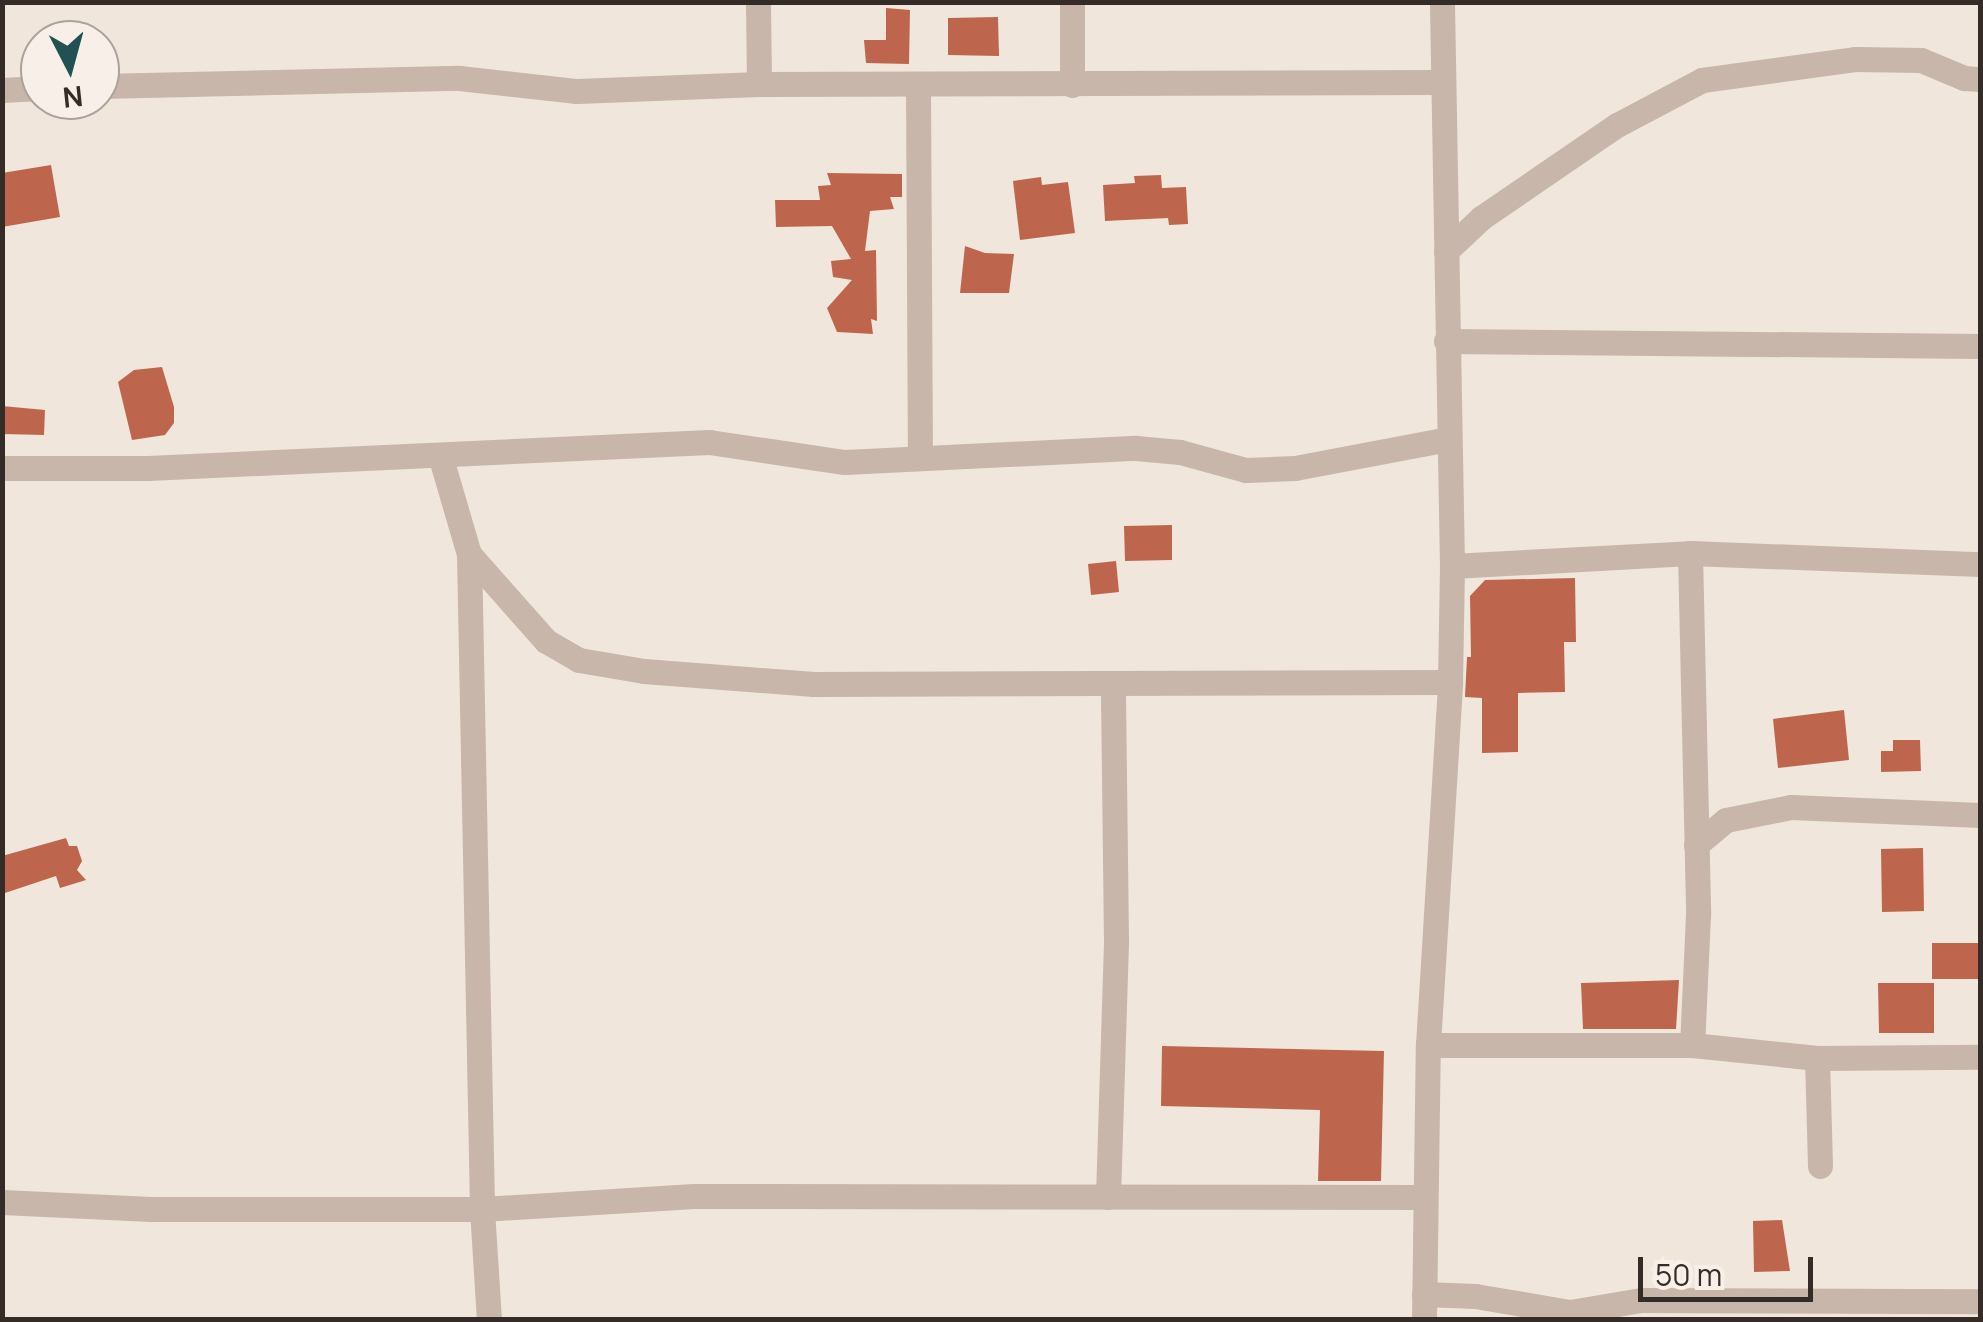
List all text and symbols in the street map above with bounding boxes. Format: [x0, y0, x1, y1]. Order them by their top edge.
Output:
north arrow [20, 20, 120, 120]
text: N [61, 78, 85, 118]
scale bar [1643, 1237, 1818, 1299]
text: 50 m [1655, 1254, 1722, 1295]

